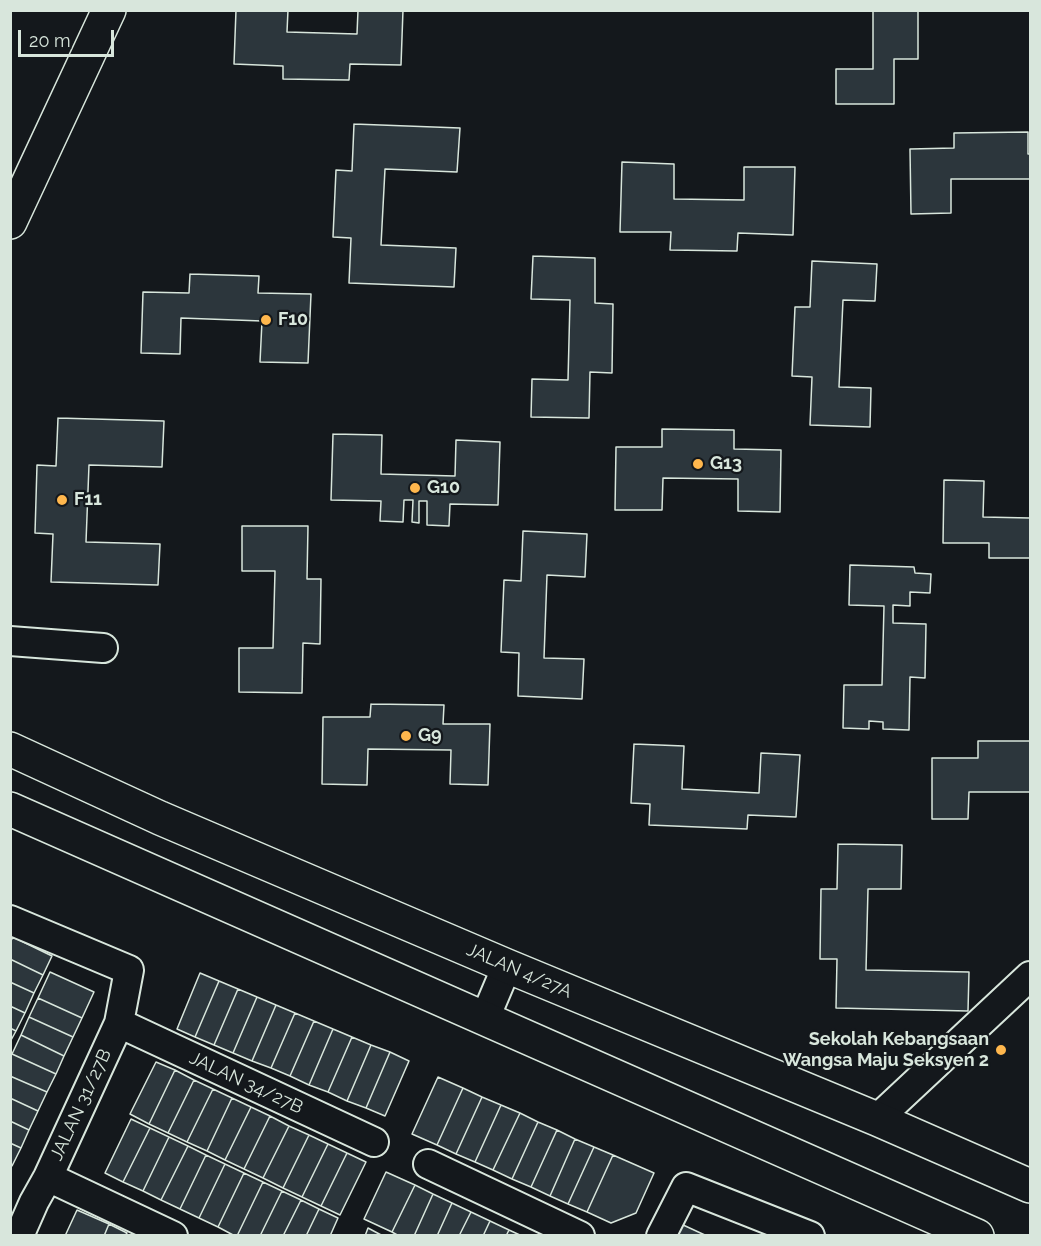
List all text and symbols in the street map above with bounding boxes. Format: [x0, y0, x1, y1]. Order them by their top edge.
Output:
scale bar [21, 18, 117, 56]
text: 20 m [29, 30, 71, 51]
place label: F10 [278, 309, 308, 331]
marker: F10 [259, 313, 273, 327]
place label: G13 [710, 453, 742, 475]
marker: G13 [691, 457, 705, 471]
place label: G10 [427, 477, 460, 499]
marker: G10 [408, 481, 422, 495]
place label: F11 [74, 489, 102, 511]
marker: F11 [55, 493, 69, 507]
place label: G9 [418, 725, 442, 747]
marker: G9 [399, 729, 413, 743]
street label: JALAN 4/27A [463, 939, 575, 1003]
place label: Sekolah Kebangsaan Wangsa Maju Seksyen 2 [783, 1029, 989, 1072]
marker: Sekolah Kebangsaan Wangsa Maju Seksyen 2 [994, 1043, 1008, 1057]
street label: JALAN 31/27B [46, 1046, 116, 1164]
street label: JALAN 34/27B [186, 1047, 306, 1119]

